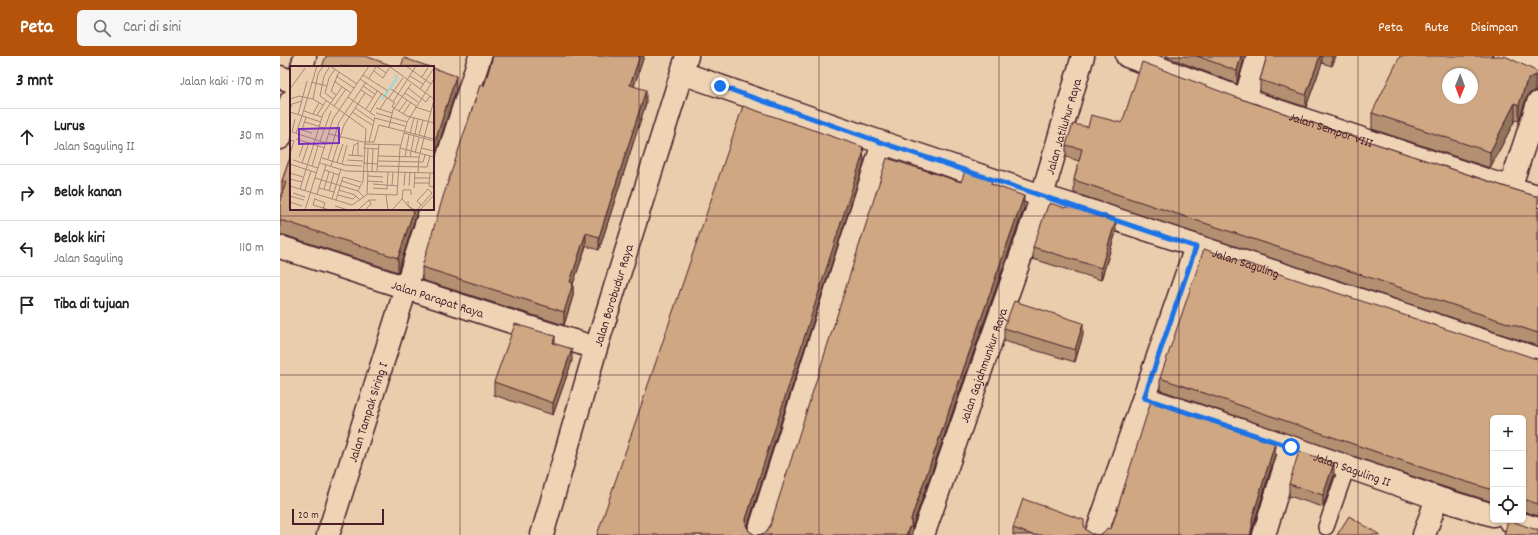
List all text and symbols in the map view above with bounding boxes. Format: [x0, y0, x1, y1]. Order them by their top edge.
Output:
search box [77, 10, 357, 46]
text: Peta [20, 15, 53, 42]
icon: search [91, 17, 113, 39]
text: Cari di sini [123, 17, 181, 39]
text: Peta [1378, 18, 1402, 38]
text: Rute [1424, 18, 1449, 38]
text: Disimpan [1471, 18, 1518, 38]
inset map [290, 66, 434, 210]
north arrow [1442, 68, 1478, 104]
text: 3 mnt [16, 70, 53, 94]
text: Jalan kaki · 170 m [180, 73, 264, 92]
street label: Jalan Jatiluhur Raya [1042, 76, 1088, 177]
route end [711, 77, 729, 95]
street label: Jalan Sempor VIII [1286, 108, 1375, 154]
text: Lurus [54, 116, 85, 138]
icon: ahead [16, 126, 38, 148]
text: 30 m [239, 127, 264, 146]
text: Jalan Saguling II [54, 138, 134, 157]
icon: right [16, 182, 38, 204]
text: Belok kanan [54, 182, 122, 204]
text: 30 m [239, 183, 264, 202]
text: Belok kiri [54, 228, 105, 250]
icon: left [16, 238, 38, 260]
text: 110 m [239, 239, 264, 258]
street label: Jalan Borobudur Raya [590, 241, 640, 349]
street label: Jalan Saguling [1209, 245, 1281, 285]
text: Jalan Saguling [54, 250, 123, 269]
street label: Jalan Parapat Raya [389, 277, 486, 325]
icon: arrive [16, 294, 38, 316]
text: Tiba di tujuan [54, 294, 129, 316]
street label: Jalan Gajahmunkur Raya [956, 305, 1014, 426]
street label: Jalan Tampak Siring I [345, 360, 394, 465]
map controls [1490, 415, 1526, 523]
button: + [1490, 415, 1526, 451]
route start [1282, 438, 1300, 456]
street label: Jalan Saguling II [1310, 449, 1393, 493]
button: − [1490, 451, 1526, 487]
button: locate [1490, 487, 1526, 523]
scale bar [292, 507, 384, 526]
text: 20 m [298, 508, 319, 524]

